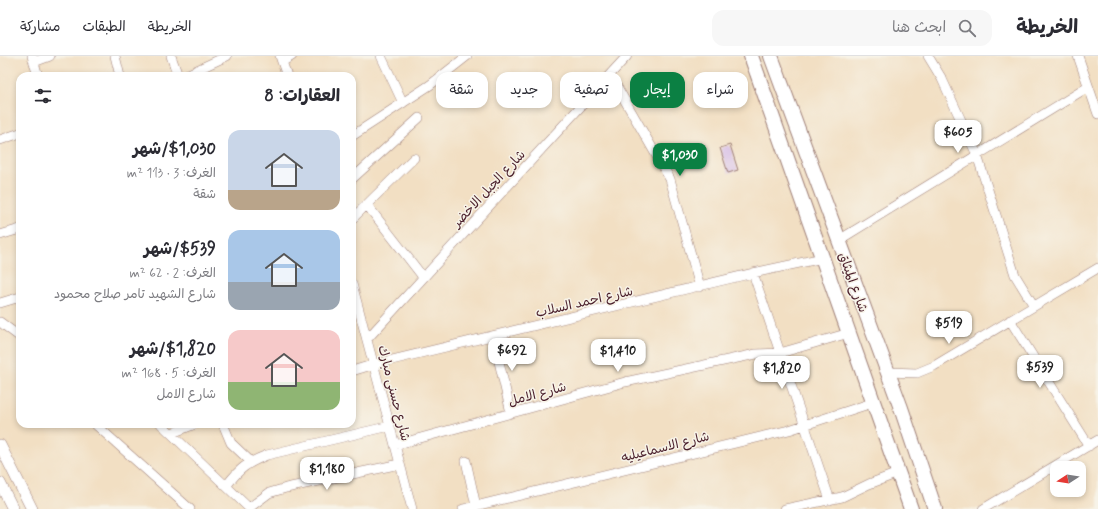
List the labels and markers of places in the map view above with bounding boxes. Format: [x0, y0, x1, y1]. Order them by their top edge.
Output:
pin: $605 [934, 120, 982, 154]
pin: $1,030 [647, 143, 713, 177]
pin: $519 [925, 311, 973, 345]
pin: $692 [488, 338, 536, 372]
pin: $1,410 [585, 339, 651, 373]
pin: $539 [1016, 355, 1064, 389]
pin: $1,820 [749, 356, 815, 390]
pin: $1,180 [294, 457, 360, 491]

